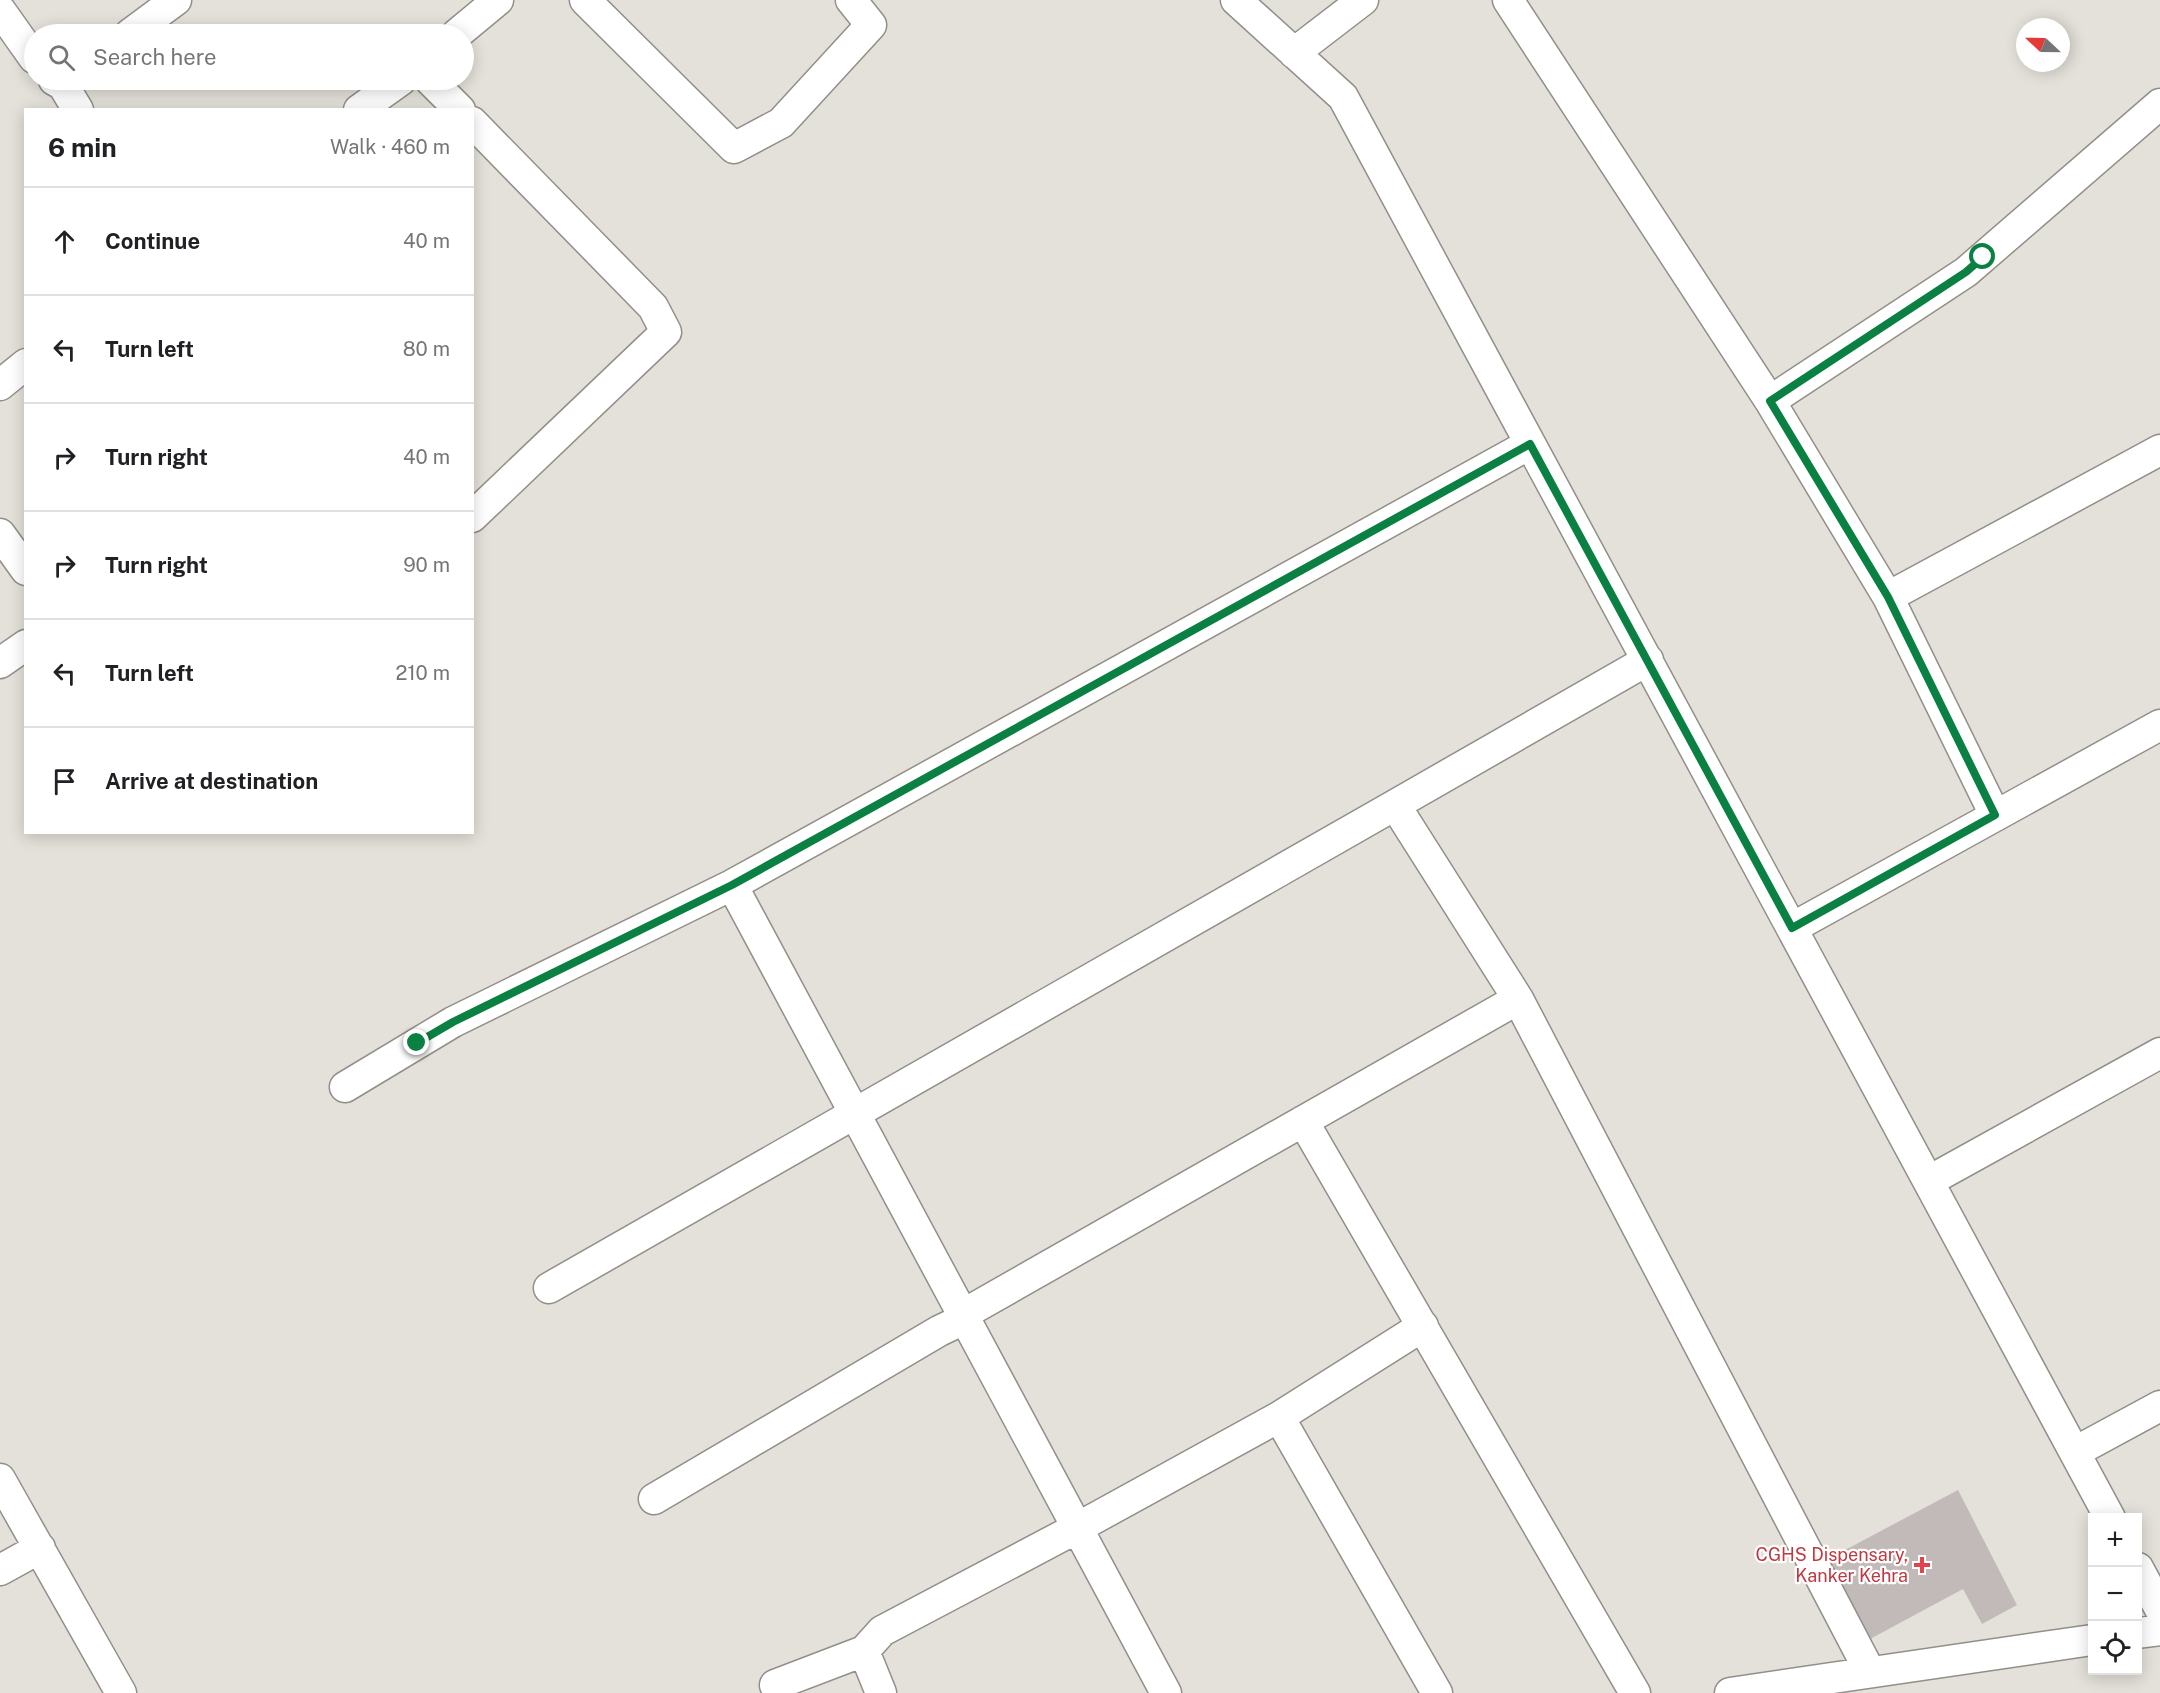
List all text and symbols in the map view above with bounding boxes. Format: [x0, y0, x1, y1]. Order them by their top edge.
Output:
north arrow [2016, 18, 2070, 72]
search box [24, 24, 474, 90]
icon: search [45, 41, 78, 74]
text: Search here [93, 44, 217, 70]
text: 6 min [48, 132, 117, 163]
text: Walk · 460 m [330, 135, 450, 159]
icon: ahead [48, 225, 81, 258]
text: Continue [105, 228, 200, 254]
text: 40 m [403, 229, 450, 253]
route start [1969, 243, 1995, 269]
icon: left [48, 333, 81, 366]
text: Turn left [105, 336, 194, 362]
text: 80 m [403, 337, 450, 361]
icon: right [48, 441, 81, 474]
text: Turn right [105, 444, 208, 470]
text: 40 m [403, 445, 450, 469]
icon: right [48, 549, 81, 582]
text: Turn right [105, 552, 208, 578]
text: 90 m [403, 553, 450, 577]
icon: left [48, 657, 81, 690]
text: Turn left [105, 660, 194, 686]
text: 210 m [396, 661, 450, 685]
icon: arrive [48, 765, 81, 798]
text: Arrive at destination [105, 768, 318, 794]
route end [403, 1029, 429, 1055]
map controls [2088, 1513, 2142, 1675]
button: + [2088, 1513, 2142, 1567]
place label: CGHS Dispensary, Kanker Kehra [1755, 1544, 1908, 1586]
marker: CGHS Dispensary, Kanker Kehra [1913, 1556, 1931, 1574]
button: − [2088, 1567, 2142, 1621]
button: locate [2088, 1621, 2142, 1675]

